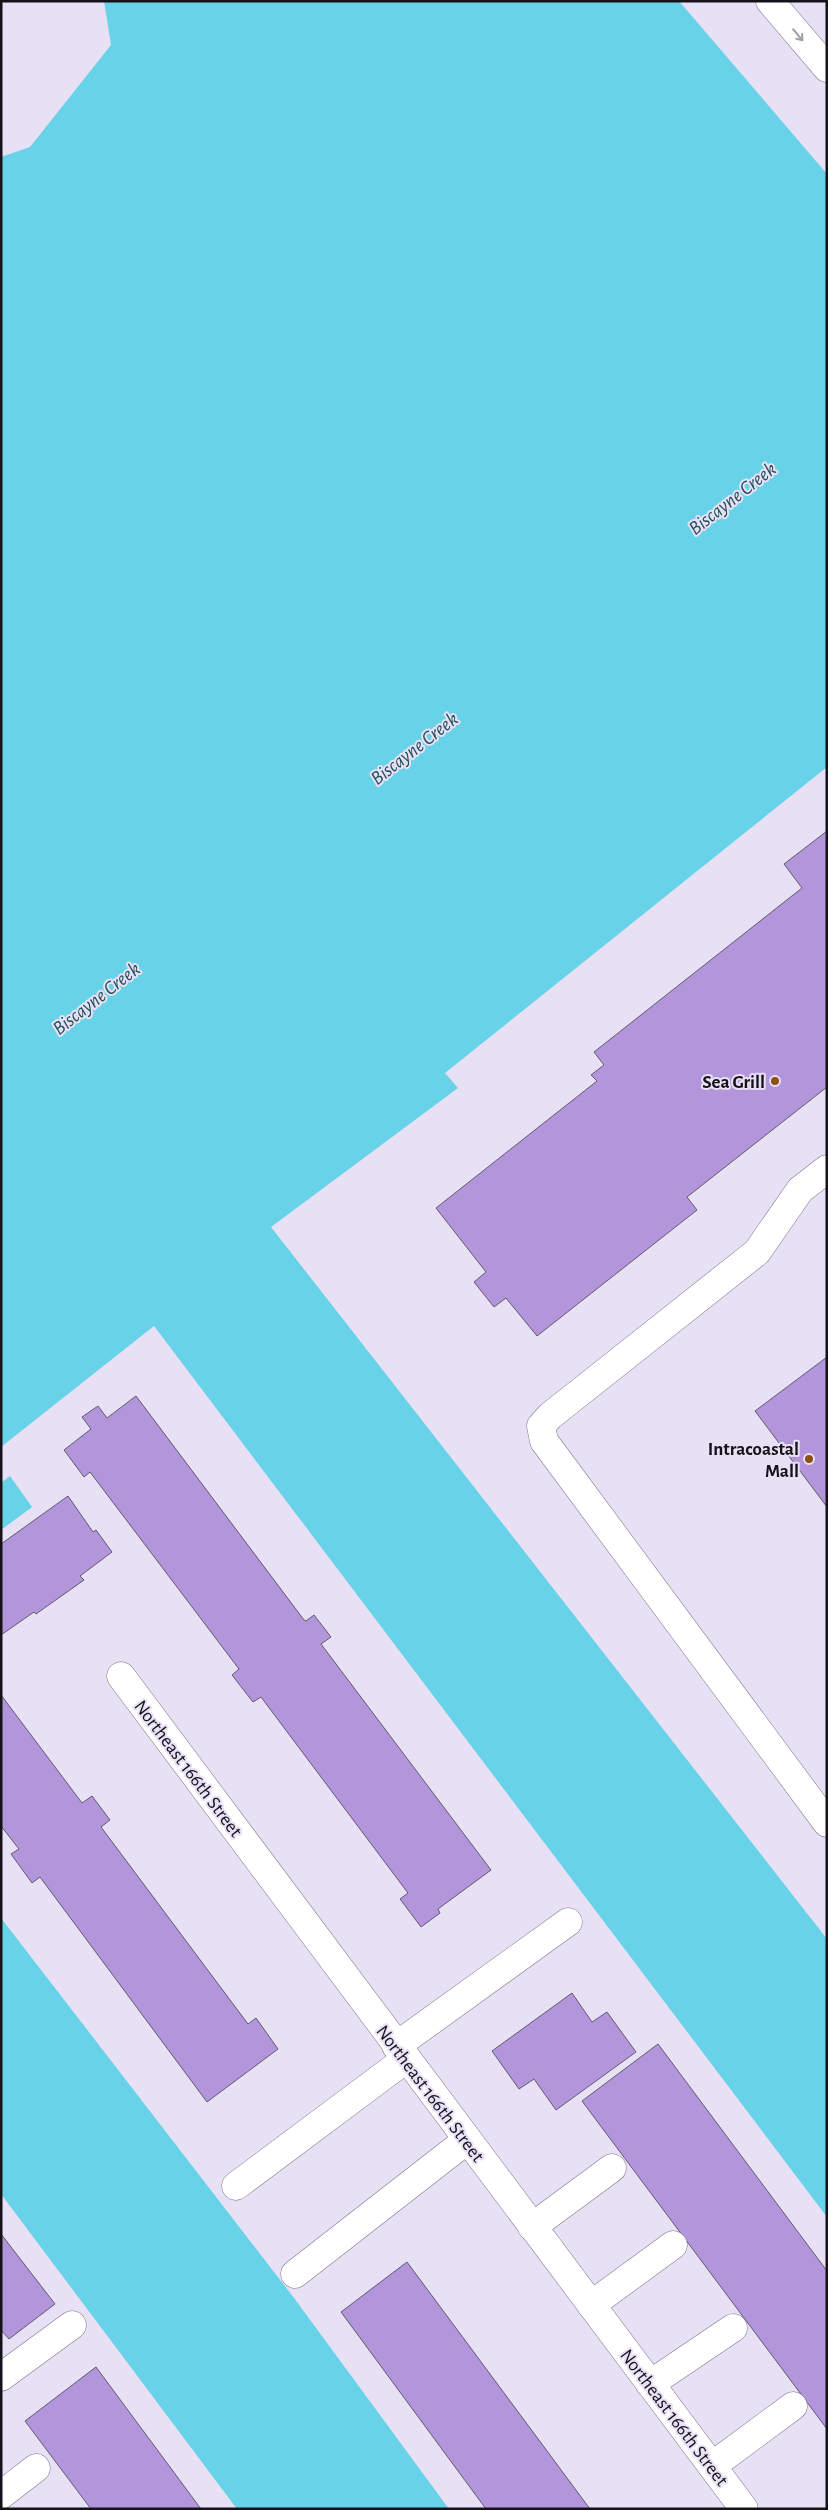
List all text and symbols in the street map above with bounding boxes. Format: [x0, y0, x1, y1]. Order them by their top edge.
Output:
one-way arrow [793, 28, 804, 41]
water label: Biscayne Creek [685, 459, 780, 539]
water label: Biscayne Creek [367, 709, 462, 789]
water label: Biscayne Creek [49, 959, 144, 1039]
place label: Sea Grill [702, 1073, 765, 1092]
marker: Sea Grill [769, 1075, 781, 1087]
place label: Intracoastal Mall [708, 1440, 799, 1481]
marker: Intracoastal Mall [803, 1453, 815, 1465]
street label: Northeast 166th Street [130, 1697, 245, 1841]
street label: Northeast 166th Street [372, 2022, 487, 2166]
street label: Northeast 166th Street [616, 2346, 731, 2490]

